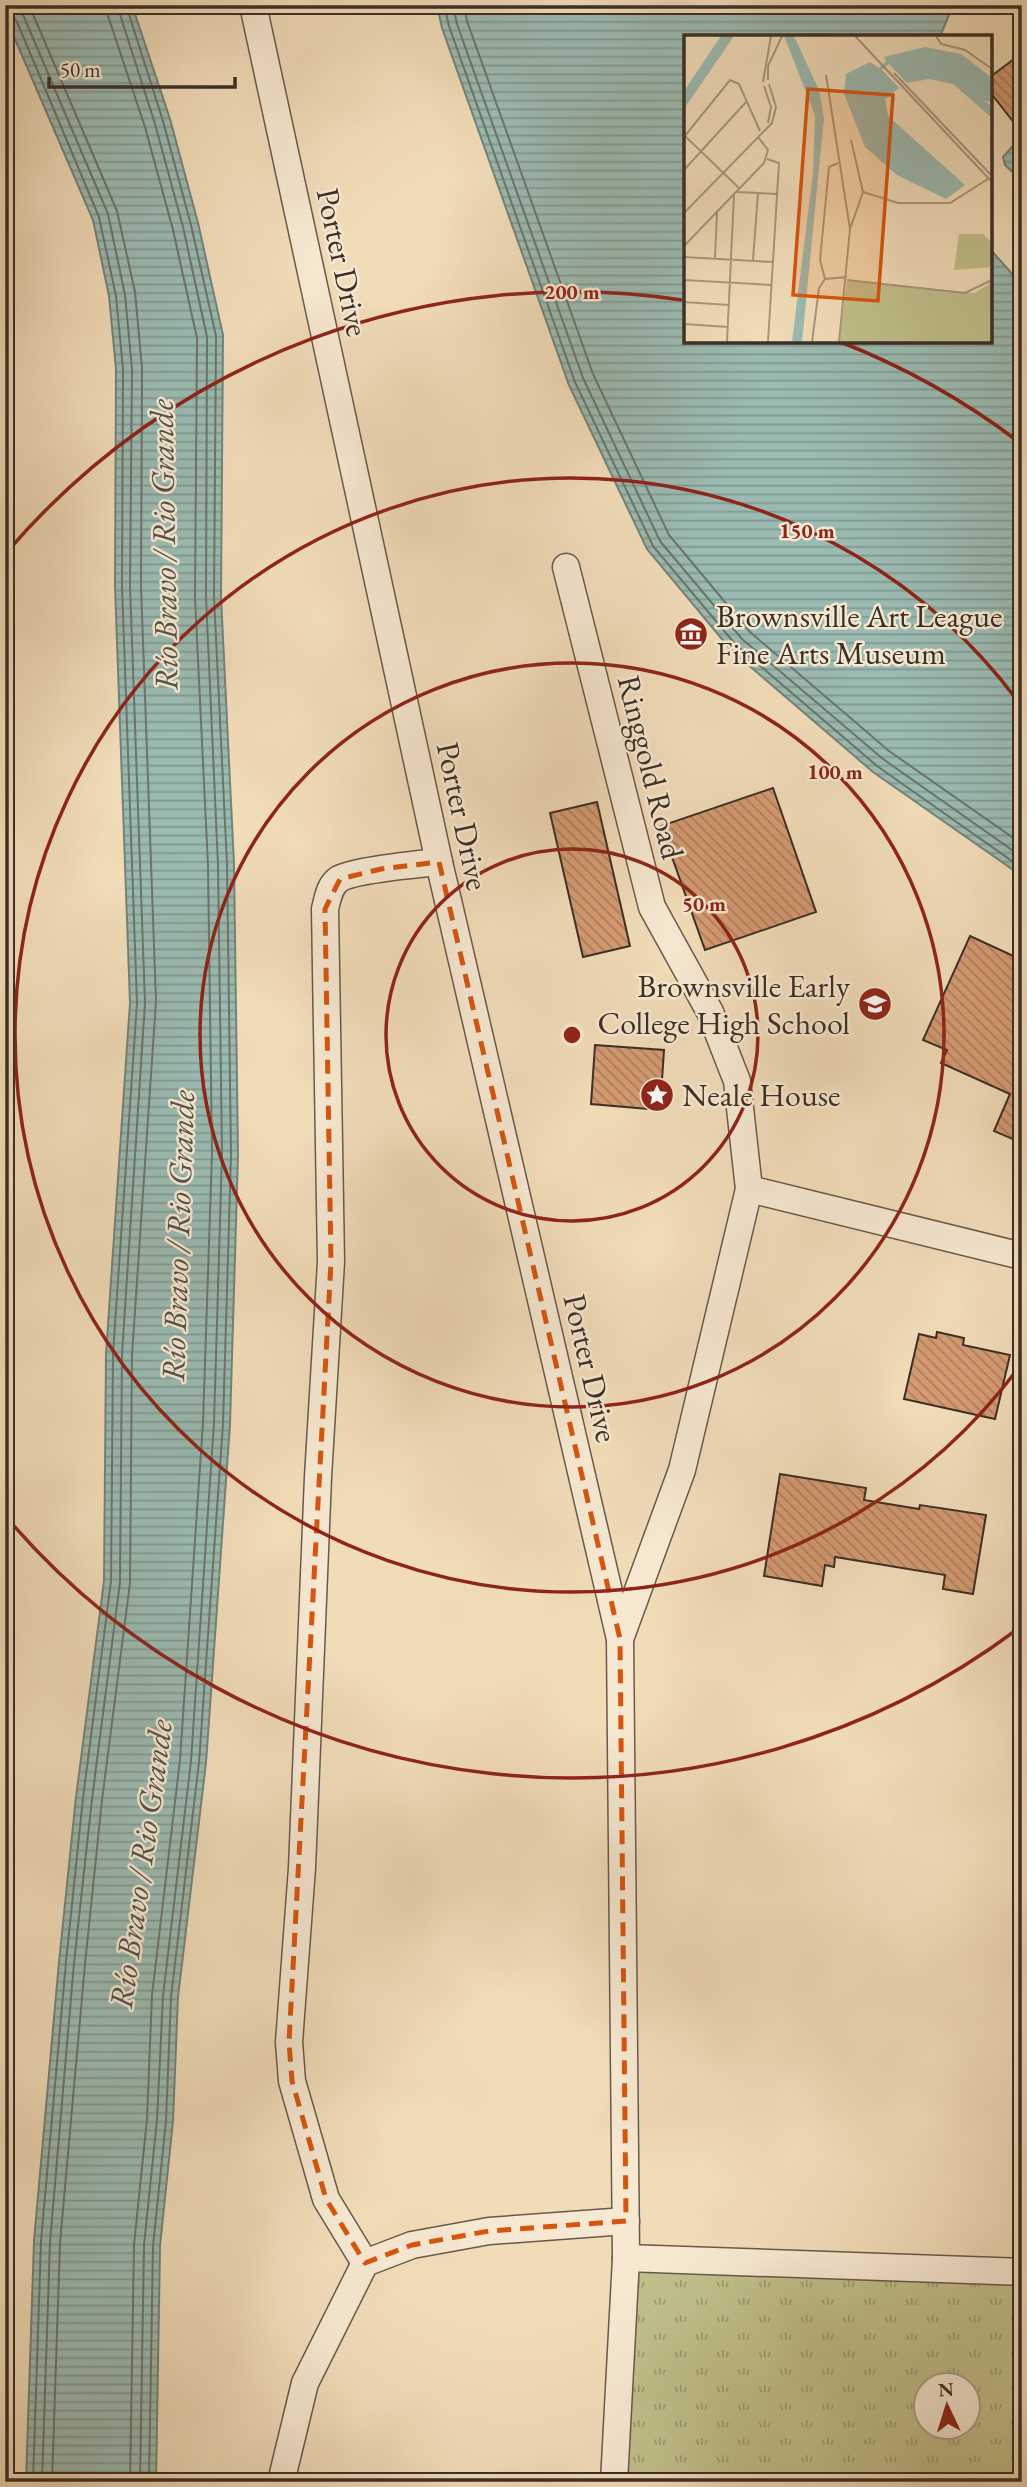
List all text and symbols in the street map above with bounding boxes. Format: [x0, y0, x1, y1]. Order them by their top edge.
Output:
inset map [684, 35, 992, 343]
scale bar [49, 46, 234, 90]
text: 50 m [60, 56, 101, 83]
street label: Porter Drive [307, 184, 379, 340]
text: 200 m [544, 278, 600, 305]
water label: Río Bravo / Rio Grande [139, 398, 188, 691]
text: 150 m [779, 517, 835, 544]
place label: Brownsville Art League Fine Arts Museum [716, 595, 1003, 674]
museum icon: Brownsville Art League Fine Arts Museum [672, 615, 710, 653]
street label: Ringgold Road [608, 671, 694, 864]
street label: Porter Drive [427, 738, 499, 894]
text: 100 m [807, 758, 863, 785]
text: 50 m [682, 890, 726, 917]
place label: Brownsville Early College High School [597, 965, 851, 1044]
school or university icon: Brownsville Early College High School [856, 985, 894, 1023]
centre of rings [560, 1023, 584, 1047]
place label: Neale House [682, 1074, 841, 1116]
place icon: Neale House [638, 1076, 676, 1114]
water label: Río Bravo / Rio Grande [151, 1089, 204, 1382]
street label: Porter Drive [554, 1290, 628, 1446]
water label: Río Bravo / Rio Grande [99, 1716, 182, 2011]
north arrow [912, 2372, 982, 2442]
text: N [937, 2376, 955, 2403]

